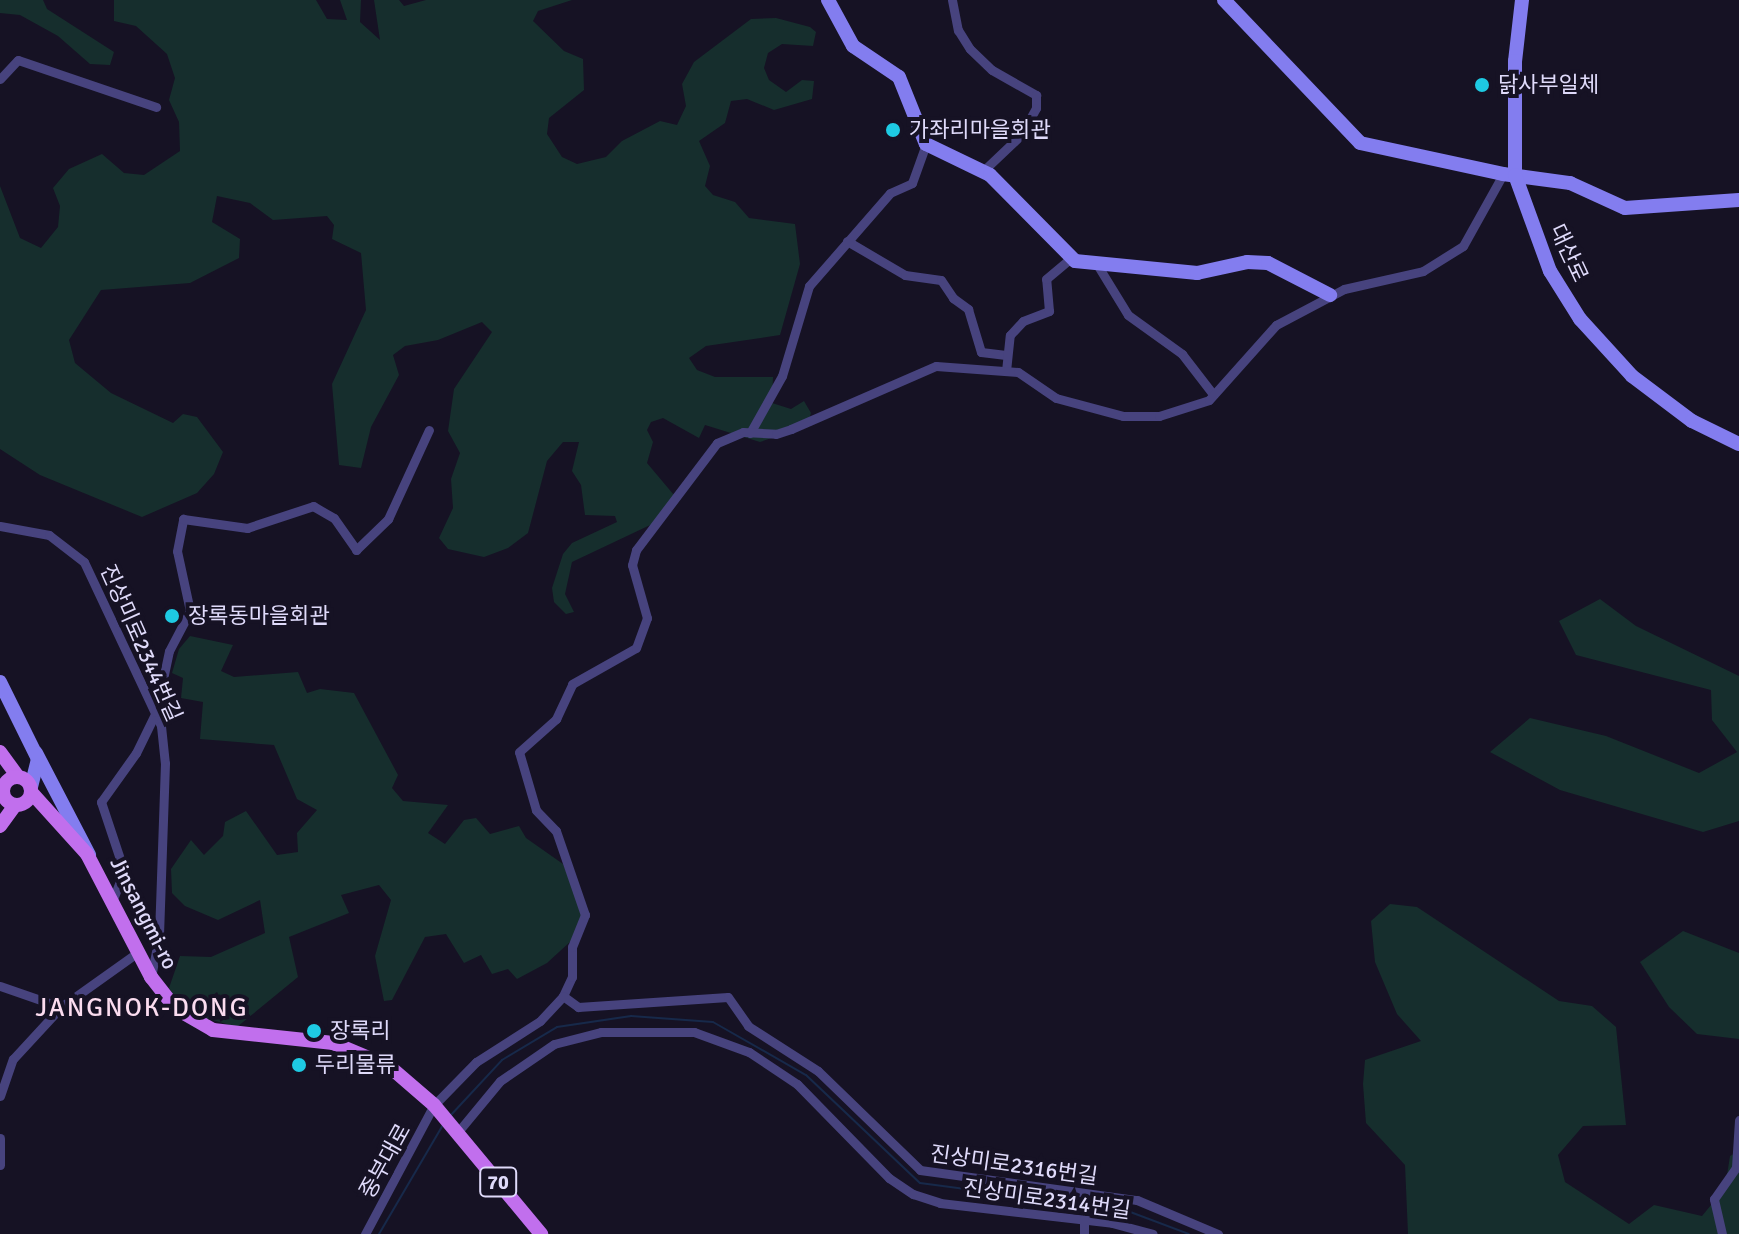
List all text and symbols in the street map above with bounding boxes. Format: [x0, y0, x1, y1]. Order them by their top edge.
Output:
place label: 닭사부일체 [1498, 72, 1599, 98]
marker: 닭사부일체 [1473, 76, 1491, 94]
place label: 가좌리마을회관 [909, 117, 1051, 143]
marker: 가좌리마을회관 [884, 121, 902, 139]
street label: 대산로 [1544, 220, 1594, 286]
street label: 진상미로2344번길 [95, 560, 187, 726]
place label: 장록동마을회관 [188, 603, 330, 629]
marker: 장록동마을회관 [163, 607, 181, 625]
street label: Jinsangmi-ro [104, 852, 184, 974]
district label: JANGNOK-DONG [36, 993, 248, 1025]
place label: 장록리 [330, 1018, 391, 1044]
marker: 장록리 [305, 1022, 323, 1040]
place label: 두리물류 [315, 1052, 396, 1078]
marker: 두리물류 [290, 1056, 308, 1074]
street label: 중부대로 [354, 1119, 416, 1203]
street label: 진상미로2316번길 [929, 1140, 1099, 1190]
road number: 70 [478, 1166, 518, 1198]
street label: 진상미로2314번길 [962, 1174, 1132, 1224]

